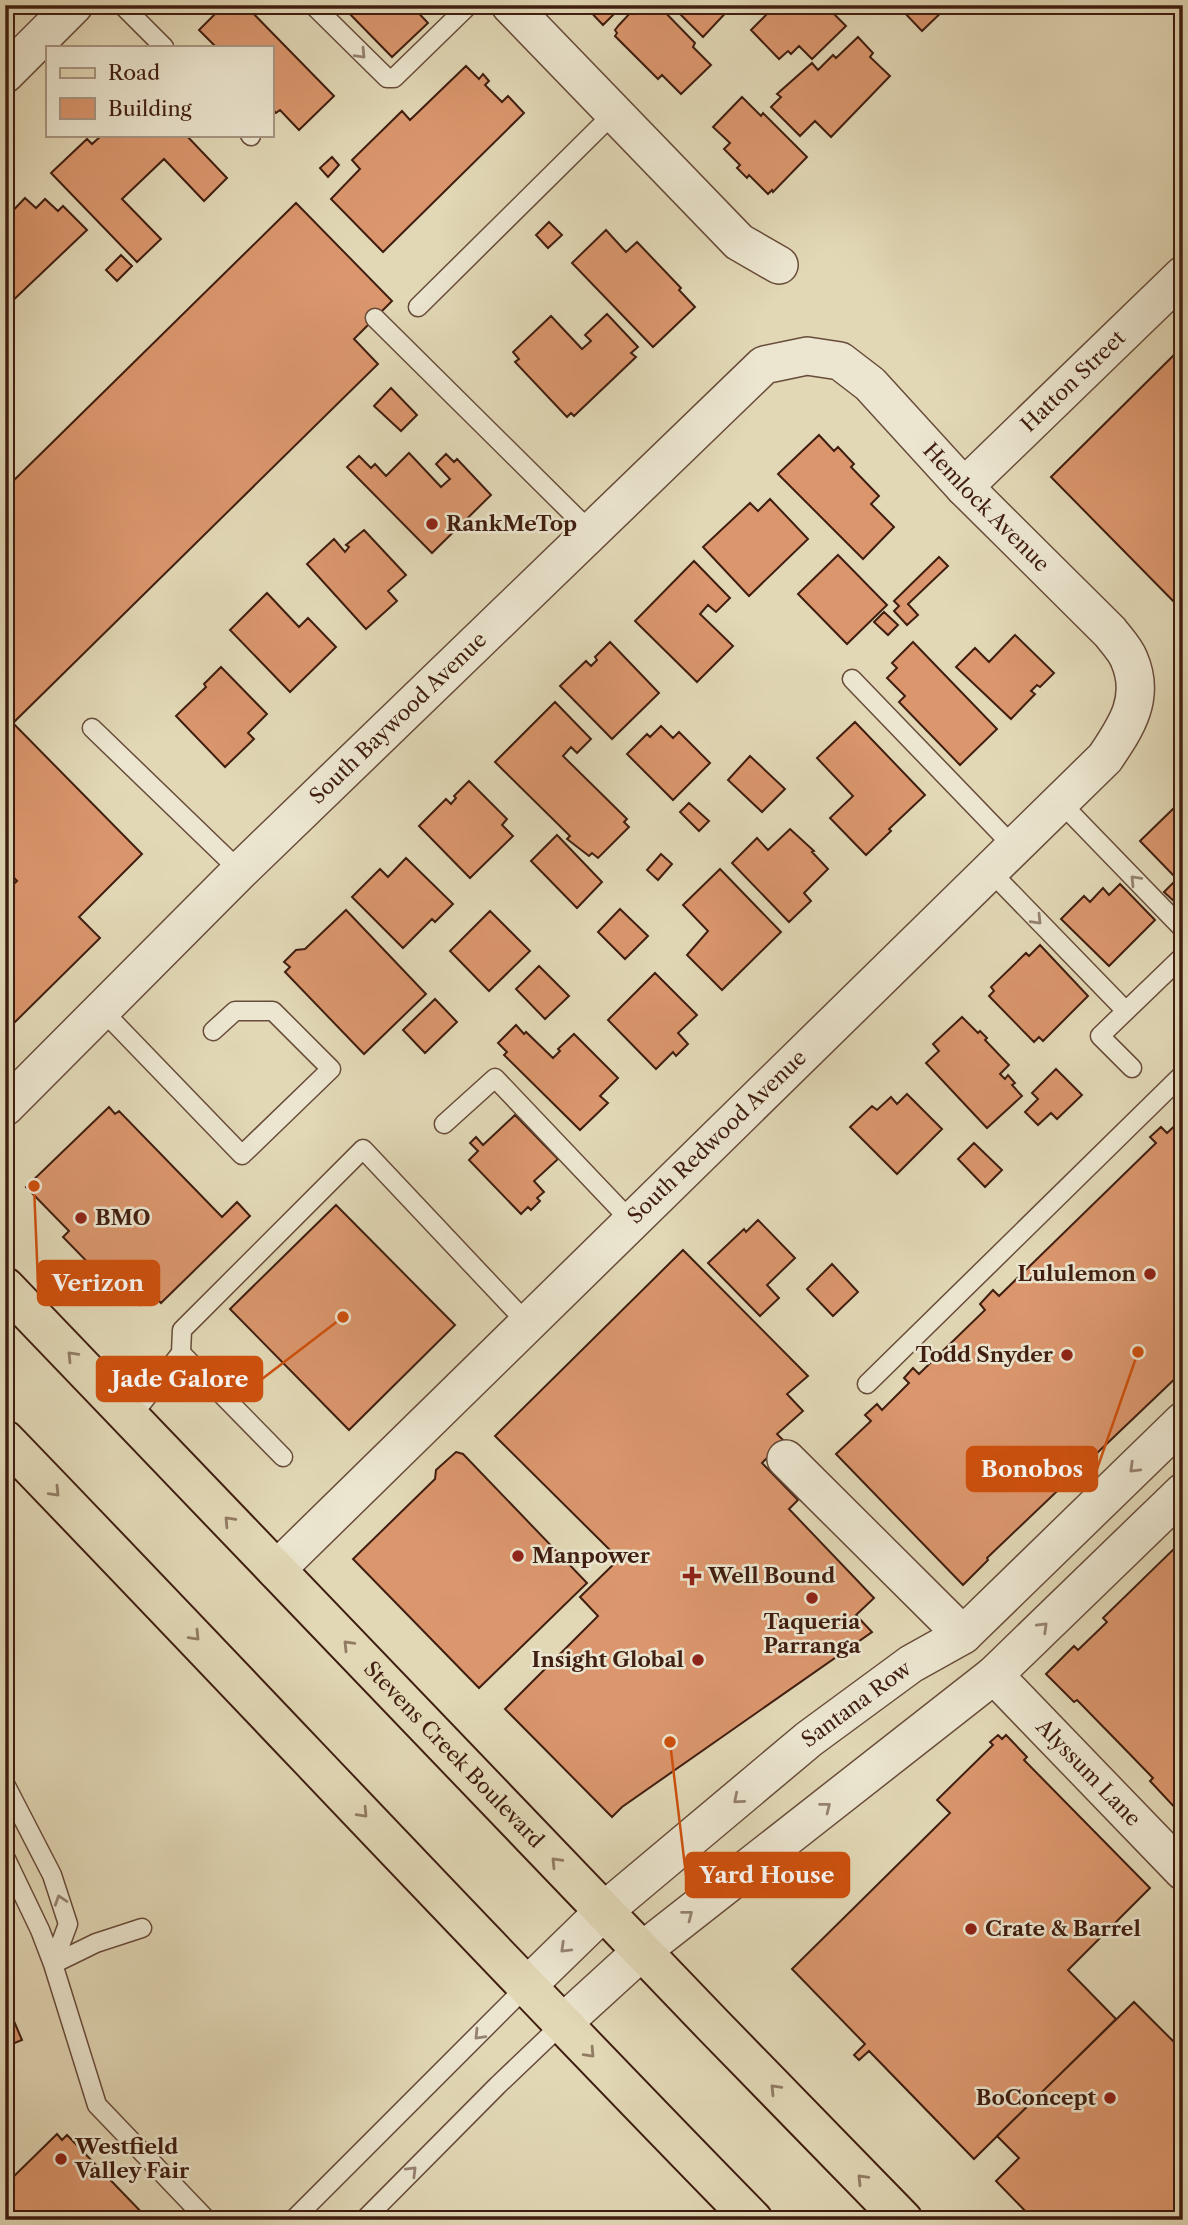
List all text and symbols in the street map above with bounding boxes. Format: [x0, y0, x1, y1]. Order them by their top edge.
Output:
legend [46, 46, 273, 136]
one-way arrow [353, 46, 366, 59]
text: Road [108, 60, 160, 85]
text: Building [108, 96, 193, 121]
street label: Hatton Street [1016, 325, 1130, 437]
street label: Hemlock Avenue [918, 438, 1055, 577]
place label: RankMeTop [446, 511, 577, 536]
marker: RankMeTop [424, 516, 440, 532]
street label: South Baywood Avenue [304, 627, 492, 809]
one-way arrow [1131, 875, 1144, 888]
one-way arrow [1029, 912, 1041, 924]
street label: South Redwood Avenue [622, 1045, 811, 1229]
place label: BMO [95, 1205, 151, 1230]
marker: BMO [73, 1210, 89, 1226]
callout: Verizon [38, 1261, 159, 1305]
place label: Lululemon [1018, 1261, 1137, 1286]
marker: Lululemon [1142, 1266, 1158, 1282]
text: Verizon [51, 1269, 144, 1297]
place label: Todd Snyder [915, 1342, 1054, 1367]
marker: Todd Snyder [1059, 1347, 1075, 1363]
one-way arrow [67, 1351, 80, 1364]
callout: Jade Galore [97, 1357, 262, 1401]
text: Jade Galore [107, 1365, 249, 1393]
callout: Bonobos [967, 1447, 1097, 1491]
text: Bonobos [981, 1455, 1083, 1483]
one-way arrow [1129, 1460, 1142, 1473]
one-way arrow [47, 1484, 60, 1497]
one-way arrow [224, 1516, 237, 1529]
place label: Manpower [532, 1543, 651, 1568]
marker: Manpower [510, 1548, 526, 1564]
place label: Well Bound [707, 1563, 835, 1588]
marker: Well Bound [682, 1566, 702, 1586]
marker: Taqueria Parranga [804, 1590, 820, 1606]
place label: Taqueria Parranga [763, 1609, 861, 1658]
one-way arrow [1035, 1623, 1048, 1636]
one-way arrow [186, 1628, 199, 1641]
one-way arrow [343, 1640, 356, 1653]
place label: Insight Global [532, 1647, 684, 1672]
marker: Insight Global [690, 1652, 706, 1668]
street label: Santana Row [797, 1655, 916, 1752]
street label: Stevens Creek Boulevard [359, 1656, 549, 1853]
street label: Alyssum Lane [1031, 1713, 1146, 1831]
one-way arrow [733, 1791, 746, 1803]
one-way arrow [818, 1803, 831, 1816]
one-way arrow [355, 1805, 368, 1818]
callout: Yard House [686, 1853, 849, 1897]
one-way arrow [552, 1857, 565, 1870]
text: Yard House [698, 1861, 835, 1889]
one-way arrow [54, 1894, 68, 1906]
one-way arrow [681, 1911, 693, 1924]
place label: Crate & Barrel [985, 1916, 1141, 1941]
marker: Crate & Barrel [963, 1921, 979, 1937]
one-way arrow [560, 1940, 573, 1953]
one-way arrow [474, 2026, 487, 2039]
one-way arrow [582, 2045, 595, 2058]
one-way arrow [770, 2084, 783, 2097]
place label: BoConcept [976, 2085, 1097, 2110]
marker: BoConcept [1102, 2090, 1118, 2106]
place label: Westfield Valley Fair [74, 2134, 190, 2183]
marker: Westfield Valley Fair [53, 2151, 69, 2167]
one-way arrow [404, 2166, 417, 2179]
one-way arrow [858, 2174, 871, 2187]

